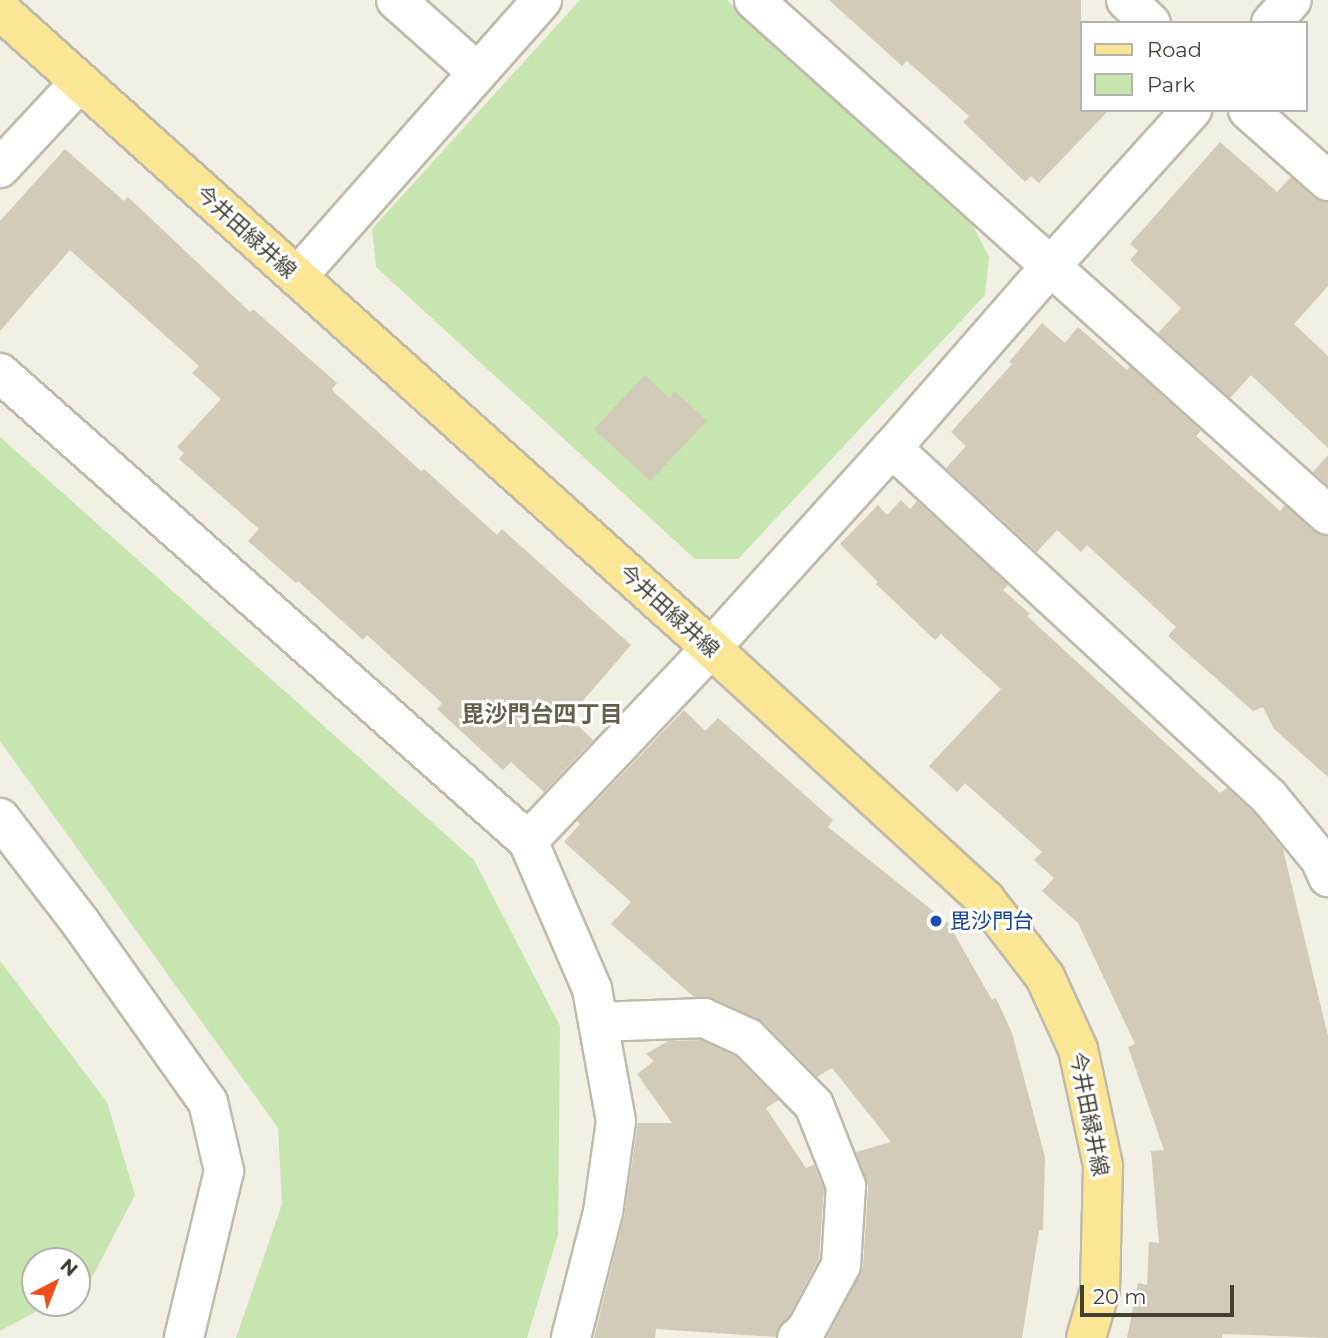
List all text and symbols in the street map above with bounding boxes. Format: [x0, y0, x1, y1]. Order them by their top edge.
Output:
legend [1080, 21, 1307, 112]
text: Road [1147, 37, 1202, 62]
text: Park [1147, 72, 1195, 97]
street label: 今井田緑井線 [191, 180, 301, 284]
street label: 今井田緑井線 [614, 559, 724, 663]
district label: 毘沙門台四丁目 [462, 700, 622, 728]
place label: 毘沙門台 [950, 908, 1034, 934]
marker: 毘沙門台 [928, 913, 944, 929]
street label: 今井田緑井線 [1065, 1050, 1113, 1178]
north arrow [21, 1247, 91, 1317]
text: N [56, 1254, 82, 1281]
scale bar [1083, 1272, 1237, 1316]
text: 20 m [1093, 1284, 1147, 1309]

